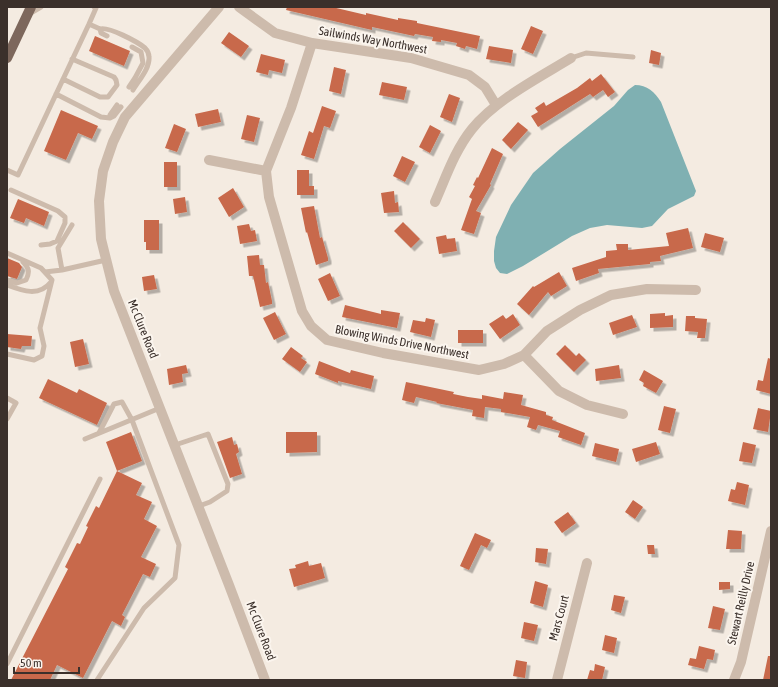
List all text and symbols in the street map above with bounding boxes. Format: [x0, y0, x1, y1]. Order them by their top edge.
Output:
street label: Sailwinds Way Northwest [318, 24, 429, 57]
street label: Mc Clure Road [125, 298, 161, 360]
street label: Blowing Winds Drive Northwest [334, 322, 471, 362]
street label: Stewart Reilly Drive [725, 560, 757, 646]
street label: Mars Court [546, 593, 572, 642]
street label: Mc Clure Road [243, 600, 279, 662]
scale bar [14, 649, 79, 675]
text: 50 m [20, 656, 42, 670]

